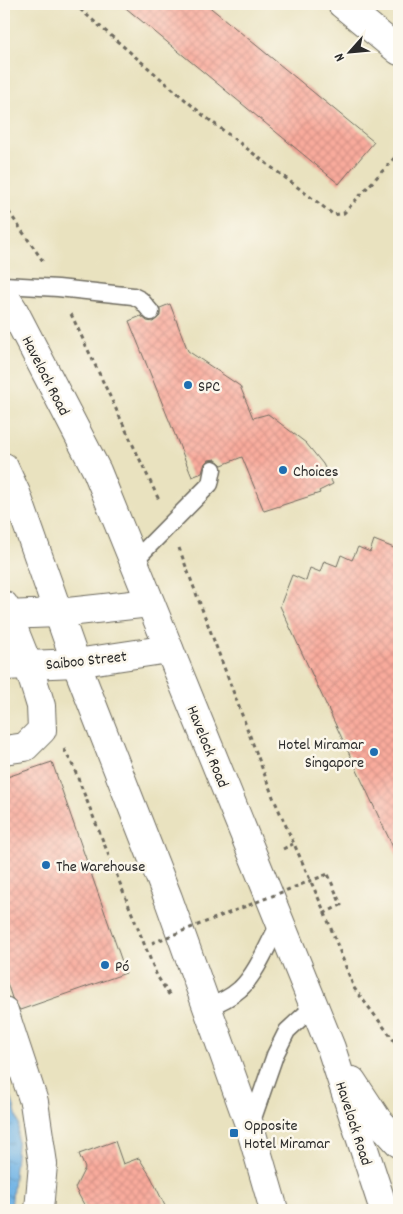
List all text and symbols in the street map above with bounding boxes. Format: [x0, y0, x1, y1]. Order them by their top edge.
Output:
north arrow [326, 28, 376, 78]
text: N [330, 49, 351, 65]
street label: Havelock Road [15, 332, 75, 420]
place label: SPC [198, 376, 220, 399]
marker: SPC [182, 379, 194, 391]
place label: Choices [293, 461, 339, 484]
marker: Choices [277, 464, 289, 476]
street label: Saiboo Street [45, 646, 128, 677]
street label: Havelock Road [180, 702, 234, 792]
place label: Hotel Miramar Singapore [278, 734, 364, 775]
marker: Hotel Miramar Singapore [368, 746, 380, 758]
place label: The Warehouse [56, 856, 145, 879]
marker: The Warehouse [40, 859, 52, 871]
place label: Pó [115, 956, 129, 979]
marker: Pó [99, 959, 111, 971]
street label: Havelock Road [328, 1079, 377, 1169]
place label: Opposite Hotel Miramar [244, 1115, 330, 1156]
marker: Opposite Hotel Miramar [228, 1127, 240, 1139]

